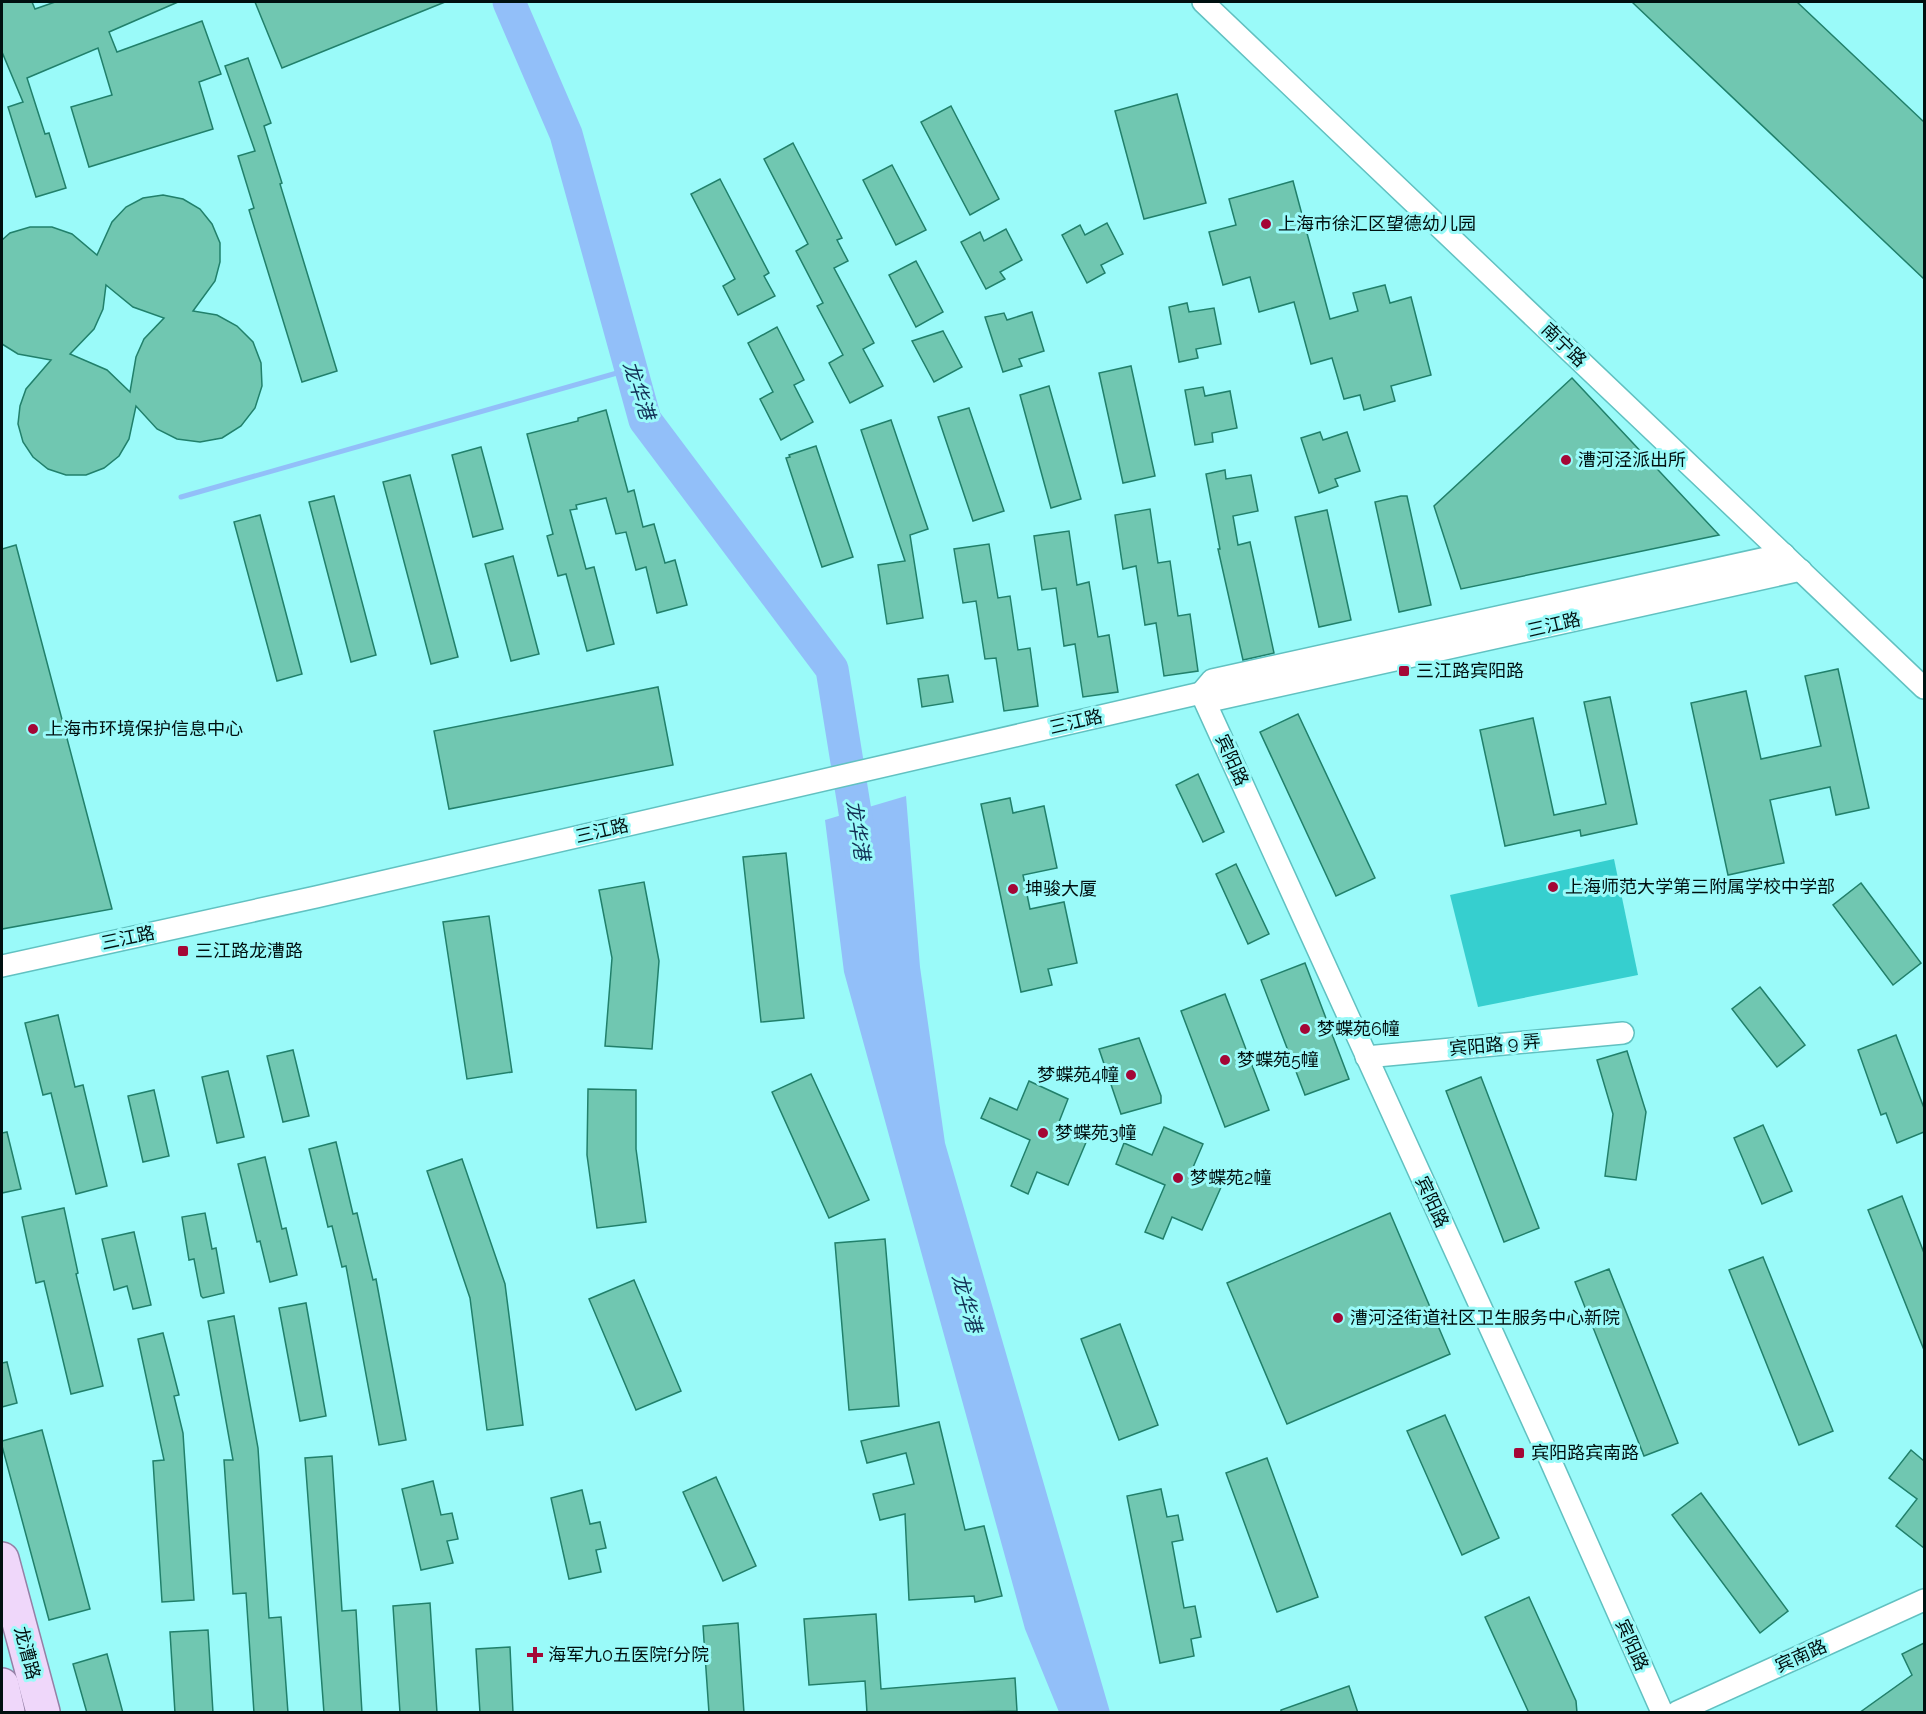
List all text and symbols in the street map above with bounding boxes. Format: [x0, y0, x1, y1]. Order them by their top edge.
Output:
place label: 上海市徐汇区望德幼儿园 [1278, 213, 1476, 234]
marker: 上海市徐汇区望德幼儿园 [1259, 217, 1273, 231]
street label: 南宁路 [1538, 318, 1591, 371]
water label: 龙华港 [618, 358, 661, 425]
place label: 漕河泾派出所 [1578, 449, 1686, 470]
marker: 漕河泾派出所 [1559, 453, 1573, 467]
street label: 三江路 [1525, 608, 1583, 641]
place label: 三江路宾阳路 [1416, 660, 1524, 681]
marker: 三江路宾阳路 [1397, 664, 1411, 678]
street label: 三江路 [1047, 705, 1105, 738]
place label: 上海市环境保护信息中心 [45, 718, 243, 739]
marker: 上海市环境保护信息中心 [26, 722, 40, 736]
street label: 宾阳路 [1212, 731, 1253, 789]
water label: 龙华港 [841, 798, 875, 864]
street label: 三江路 [573, 814, 631, 847]
place label: 上海师范大学第三附属学校中学部 [1565, 876, 1835, 897]
place label: 坤骏大厦 [1025, 878, 1097, 899]
marker: 上海师范大学第三附属学校中学部 [1546, 880, 1560, 894]
marker: 坤骏大厦 [1006, 882, 1020, 896]
street label: 三江路 [99, 922, 156, 953]
place label: 三江路龙漕路 [195, 940, 303, 961]
marker: 三江路龙漕路 [176, 944, 190, 958]
place label: 梦蝶苑6幢 [1317, 1018, 1400, 1039]
marker: 梦蝶苑6幢 [1298, 1022, 1312, 1036]
street label: 宾阳路 9 弄 [1448, 1030, 1542, 1059]
place label: 梦蝶苑5幢 [1237, 1049, 1319, 1070]
marker: 梦蝶苑5幢 [1218, 1053, 1232, 1067]
place label: 梦蝶苑4幢 [1037, 1064, 1119, 1085]
marker: 梦蝶苑4幢 [1124, 1068, 1138, 1082]
place label: 梦蝶苑3幢 [1055, 1122, 1137, 1143]
marker: 梦蝶苑3幢 [1036, 1126, 1050, 1140]
place label: 梦蝶苑2幢 [1190, 1167, 1271, 1188]
marker: 梦蝶苑2幢 [1171, 1171, 1185, 1185]
street label: 宾阳路 [1412, 1173, 1453, 1231]
water label: 龙华港 [947, 1271, 988, 1338]
place label: 漕河泾街道社区卫生服务中心新院 [1350, 1307, 1620, 1328]
marker: 漕河泾街道社区卫生服务中心新院 [1331, 1311, 1345, 1325]
place label: 宾阳路宾南路 [1531, 1442, 1639, 1463]
marker: 宾阳路宾南路 [1512, 1446, 1526, 1460]
street label: 宾阳路 [1612, 1616, 1653, 1674]
street label: 龙漕路 [10, 1624, 45, 1682]
street label: 宾南路 [1772, 1635, 1830, 1676]
place label: 海军九0五医院f分院 [548, 1644, 709, 1665]
marker: 海军九0五医院f分院 [526, 1646, 544, 1664]

